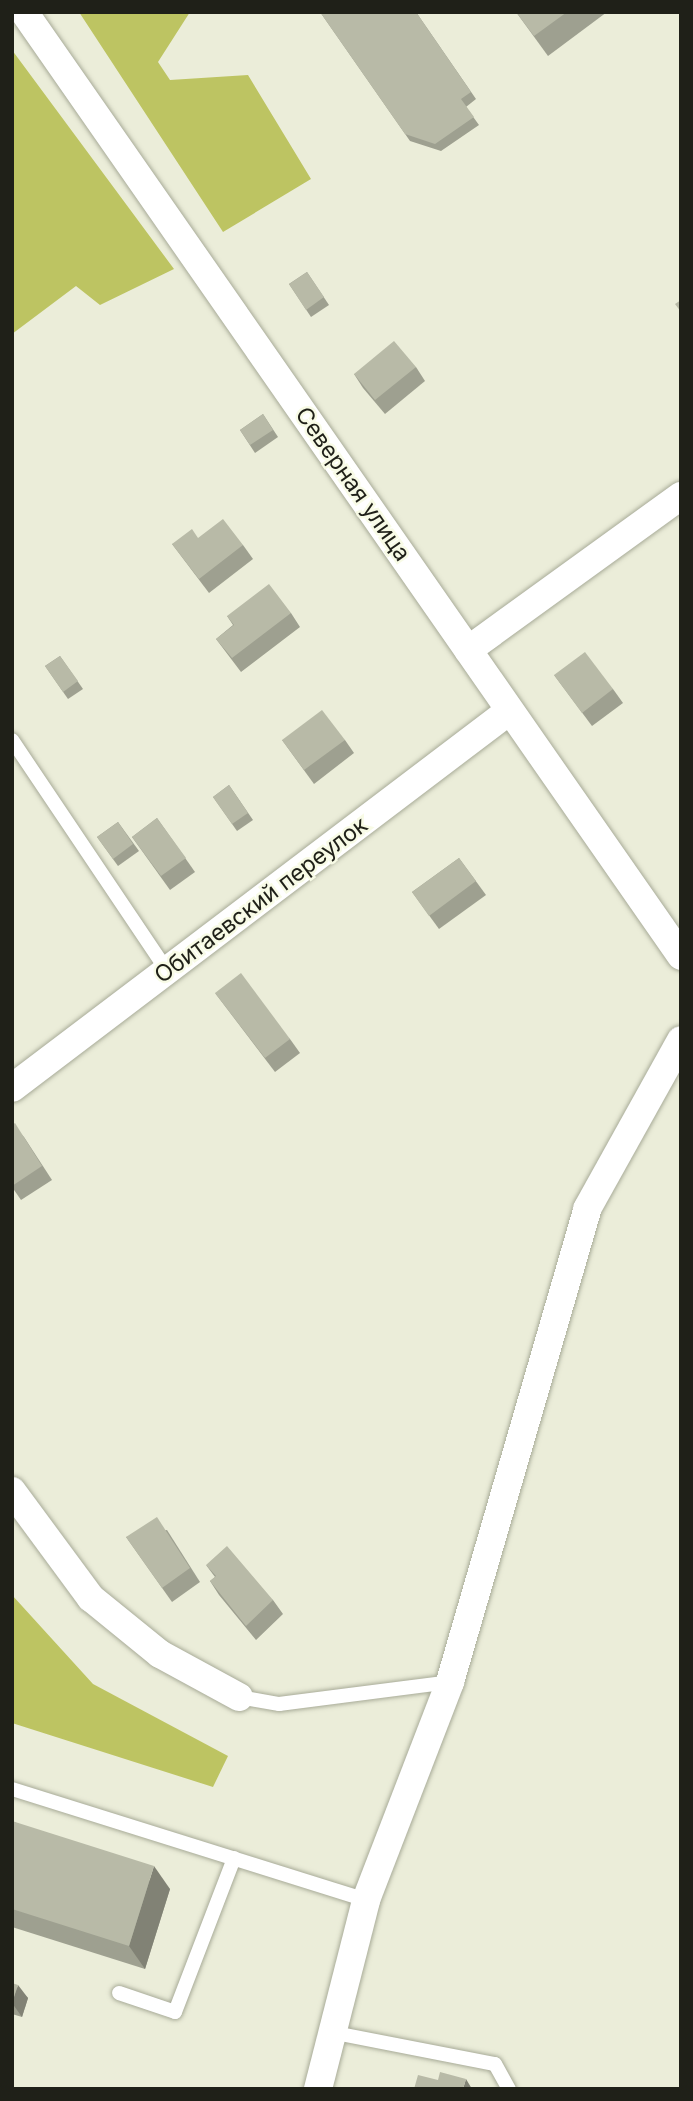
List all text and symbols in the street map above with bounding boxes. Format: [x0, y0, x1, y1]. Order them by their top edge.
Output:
street label: Северная улица [290, 402, 416, 566]
street label: Обитаевский переулок [149, 811, 373, 989]

